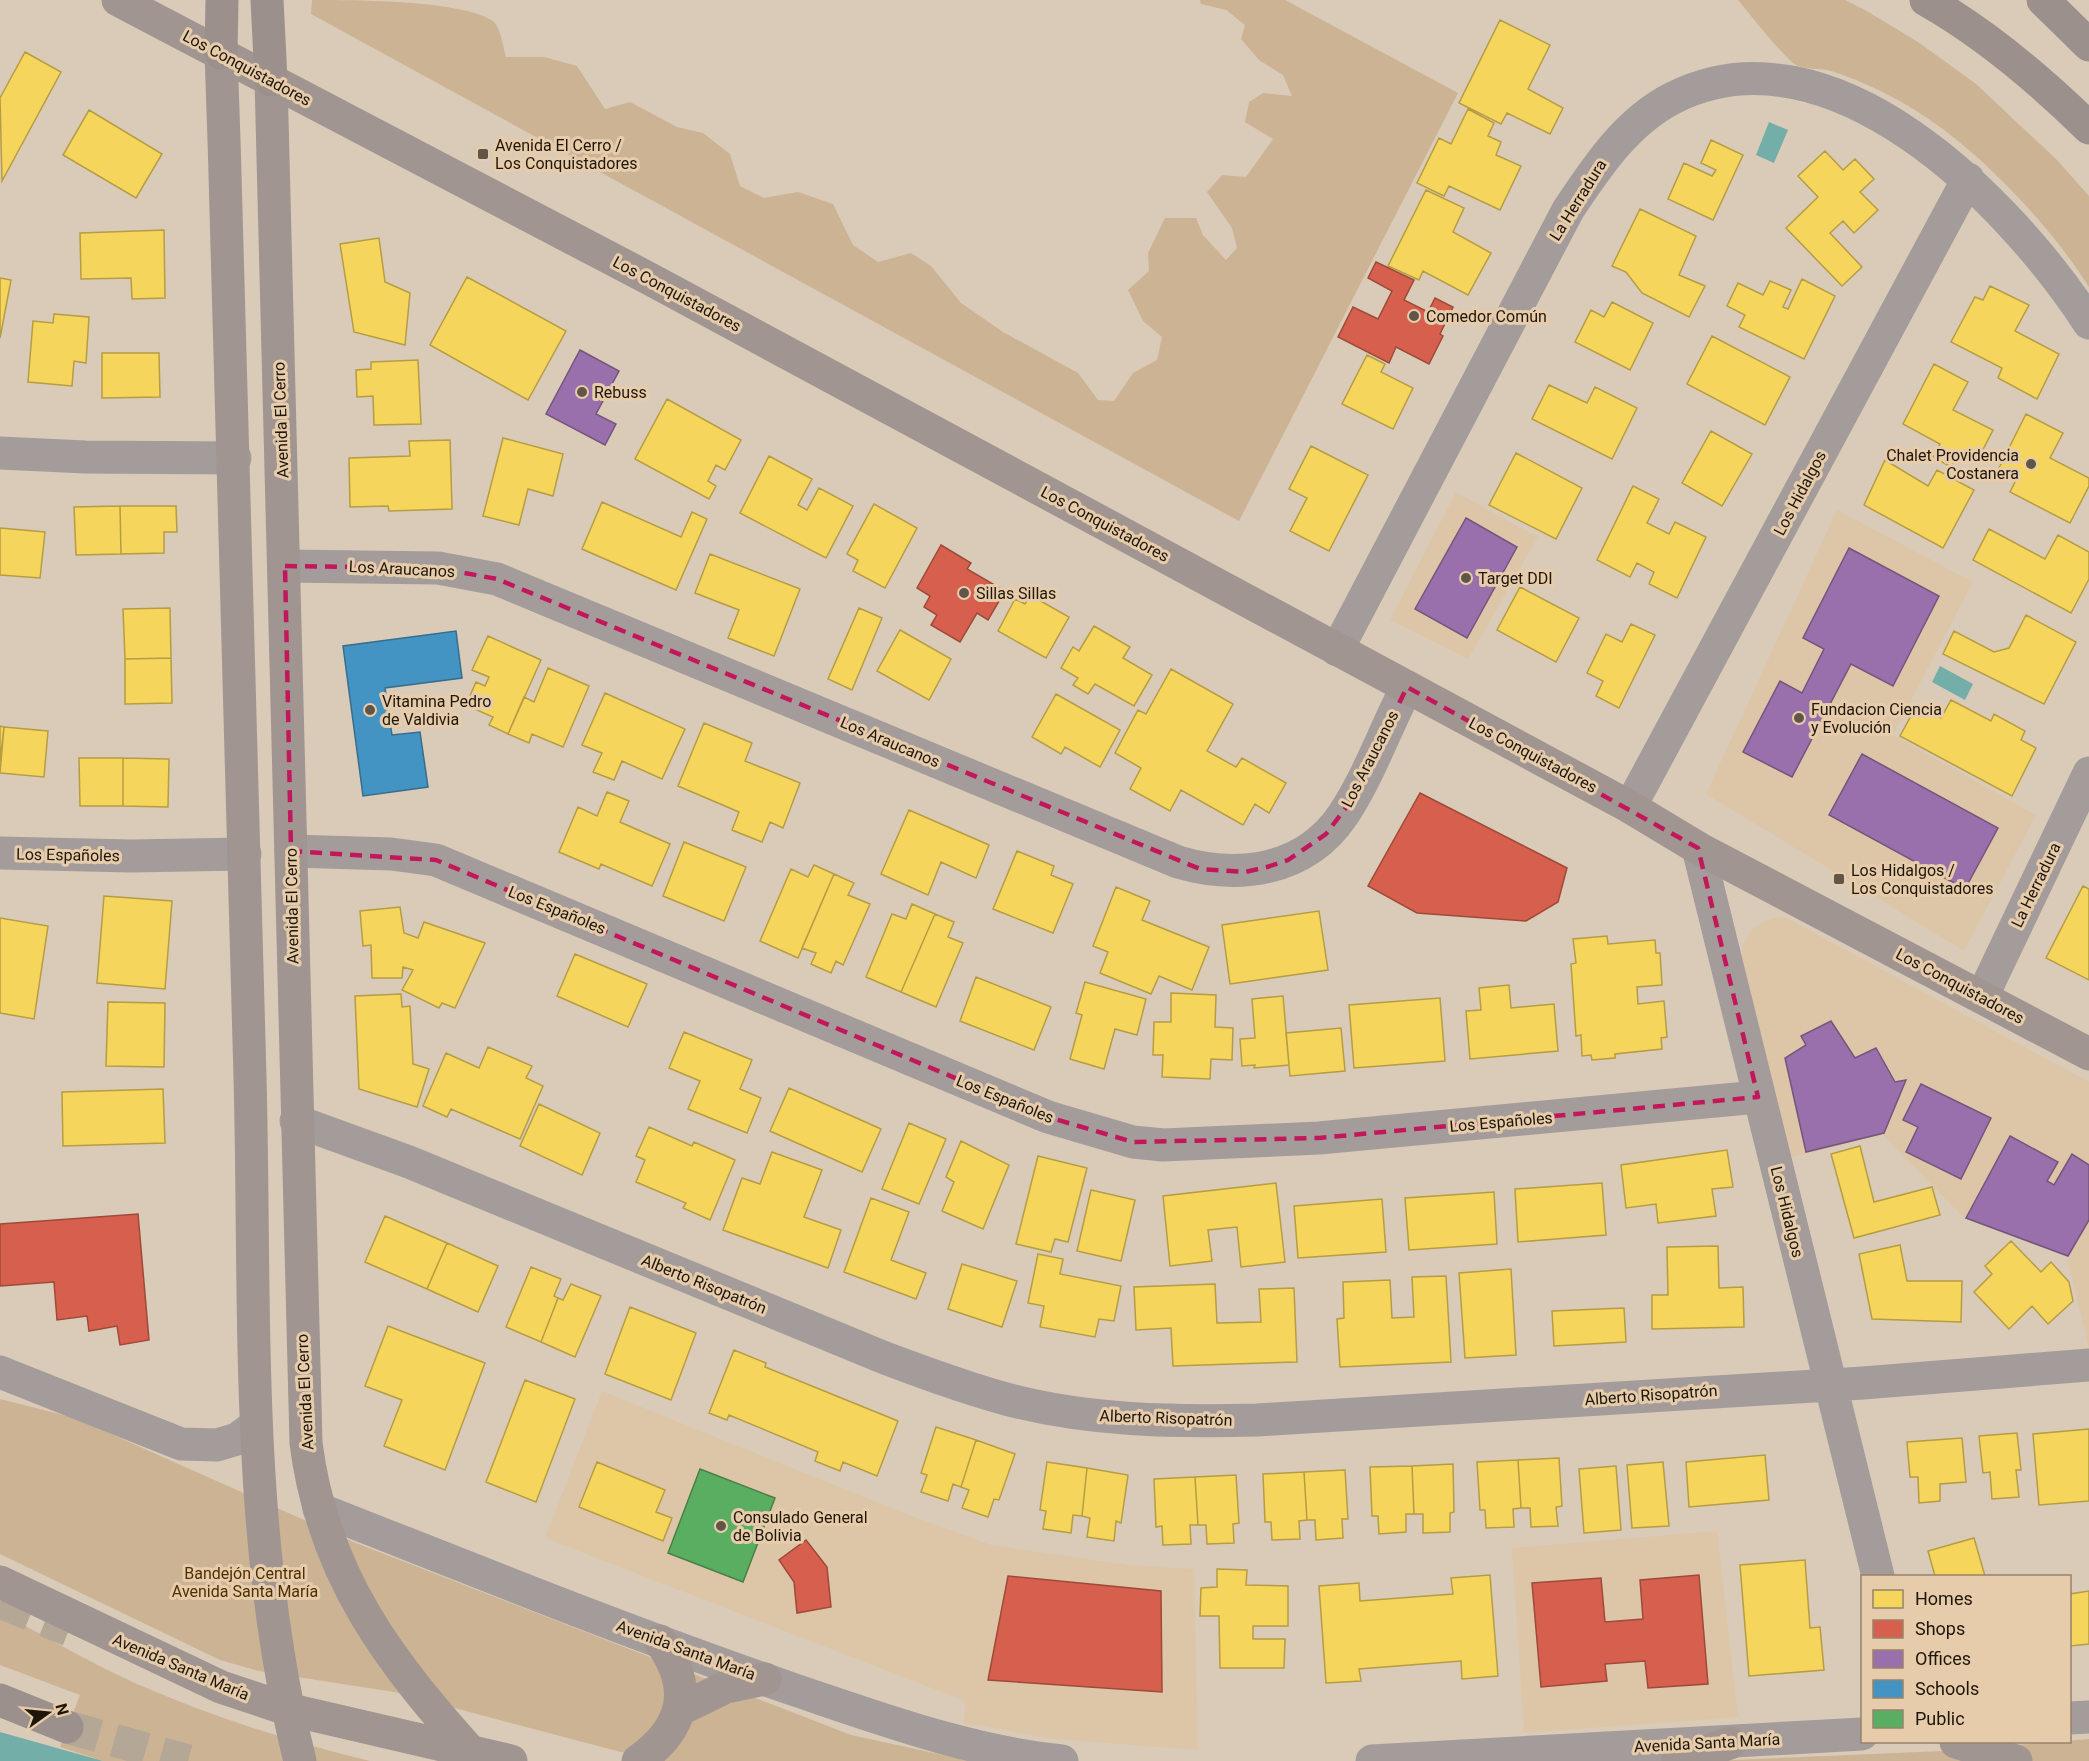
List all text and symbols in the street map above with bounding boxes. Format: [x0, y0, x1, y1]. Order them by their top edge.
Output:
street label: Los Conquistadores [180, 26, 314, 110]
place label: Avenida El Cerro / Los Conquistadores [495, 136, 638, 173]
marker: Avenida El Cerro / Los Conquistadores [476, 147, 490, 161]
street label: La Herradura [1546, 156, 1610, 244]
street label: Los Conquistadores [610, 252, 744, 336]
place label: Comedor Común [1426, 307, 1547, 326]
marker: Comedor Común [1407, 309, 1421, 323]
street label: Avenida El Cerro [269, 362, 293, 478]
place label: Rebuss [594, 383, 647, 402]
marker: Rebuss [575, 385, 589, 399]
place label: Chalet Providencia Costanera [1886, 446, 2019, 483]
street label: Los Hidalgos [1770, 447, 1830, 539]
marker: Chalet Providencia Costanera [2024, 457, 2038, 471]
street label: Los Conquistadores [1038, 482, 1172, 566]
street label: Los Araucanos [348, 557, 456, 581]
place label: Target DDI [1478, 569, 1553, 588]
marker: Target DDI [1459, 571, 1473, 585]
place label: Sillas Sillas [976, 584, 1056, 603]
marker: Sillas Sillas [957, 586, 971, 600]
place label: Vitamina Pedro de Valdivia [382, 692, 491, 729]
place label: Fundacion Ciencia y Evolución [1811, 700, 1942, 737]
marker: Vitamina Pedro de Valdivia [363, 703, 377, 717]
street label: Los Araucanos [1337, 707, 1403, 811]
marker: Fundacion Ciencia y Evolución [1792, 711, 1806, 725]
street label: Los Araucanos [837, 712, 943, 772]
street label: Los Conquistadores [1466, 713, 1600, 797]
street label: La Herradura [2007, 839, 2065, 931]
street label: Los Españoles [16, 845, 120, 865]
street label: Avenida El Cerro [281, 848, 303, 964]
place label: Los Hidalgos / Los Conquistadores [1851, 861, 1994, 898]
marker: Los Hidalgos / Los Conquistadores [1832, 872, 1846, 886]
street label: Los Españoles [505, 882, 609, 938]
street label: Los Conquistadores [1893, 944, 2027, 1028]
street label: Los Españoles [953, 1071, 1057, 1127]
street label: Los Españoles [1449, 1108, 1553, 1136]
street label: Los Hidalgos [1767, 1164, 1807, 1260]
street label: Alberto Risopatrón [639, 1250, 769, 1318]
street label: Avenida El Cerro [292, 1333, 318, 1451]
street label: Alberto Risopatrón [1584, 1381, 1718, 1409]
street label: Alberto Risopatrón [1099, 1406, 1233, 1430]
place label: Consulado General de Bolivia [733, 1508, 868, 1545]
marker: Consulado General de Bolivia [714, 1519, 728, 1533]
park label: Bandejón Central Avenida Santa María [172, 1564, 318, 1601]
legend [1861, 1575, 2071, 1743]
text: Homes [1915, 1588, 1973, 1609]
street label: Avenida Santa María [614, 1616, 758, 1684]
text: Shops [1915, 1618, 1965, 1639]
street label: Avenida Santa María [110, 1630, 252, 1704]
text: Offices [1915, 1648, 1971, 1669]
text: Schools [1915, 1678, 1979, 1699]
north arrow [18, 1683, 78, 1743]
text: N [51, 1701, 73, 1717]
text: Public [1915, 1708, 1965, 1729]
street label: Avenida Santa María [1633, 1730, 1781, 1756]

